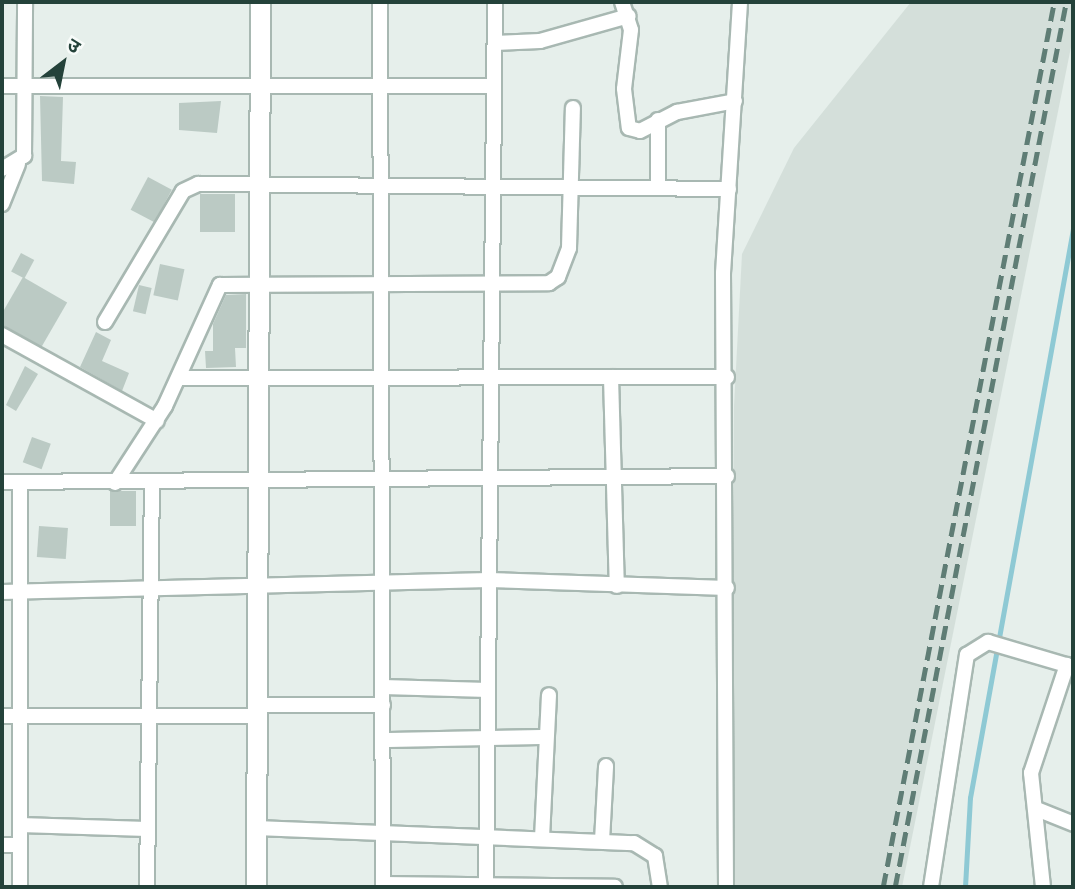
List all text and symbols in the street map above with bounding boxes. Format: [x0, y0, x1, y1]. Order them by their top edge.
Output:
north arrow [28, 28, 98, 98]
text: उ [64, 33, 85, 57]

